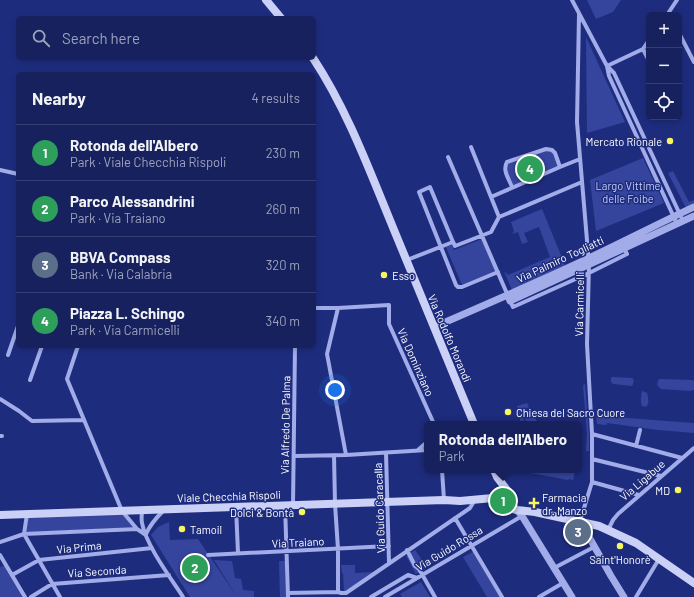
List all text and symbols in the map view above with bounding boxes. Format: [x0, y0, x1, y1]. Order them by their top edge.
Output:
map controls [646, 12, 682, 120]
button: + [646, 12, 682, 48]
search box [16, 16, 316, 60]
icon: search [30, 27, 52, 49]
text: Search here [62, 29, 140, 47]
button: − [646, 48, 682, 84]
button: locate [646, 84, 682, 120]
text: Nearby [32, 88, 86, 108]
text: 4 results [252, 90, 300, 106]
place label: Mercato Rionale [586, 135, 662, 148]
text: Rotonda dell'Albero [70, 136, 198, 154]
marker: Mercato Rionale [665, 136, 675, 146]
text: 1 [43, 145, 47, 161]
text: 230 m [266, 145, 300, 161]
text: Park · Viale Checchia Rispoli [70, 154, 226, 170]
pin: 4 [517, 154, 543, 184]
park label: Largo Vittime delle Foibe [596, 179, 661, 205]
text: Parco Alessandrini [70, 192, 195, 210]
text: 2 [41, 201, 49, 217]
text: 260 m [266, 201, 300, 217]
text: Park · Via Traiano [70, 210, 166, 226]
street label: Via Palmiro Togliatti [514, 233, 606, 285]
text: BBVA Compass [70, 248, 170, 266]
text: 3 [41, 257, 49, 273]
text: 320 m [266, 257, 300, 273]
text: Bank · Via Calabria [70, 266, 172, 282]
place label: Esso [392, 269, 415, 282]
marker: Esso [379, 270, 389, 280]
street label: Via Carmicelli [572, 271, 586, 336]
street label: Via Rodolfo Morandi [426, 292, 474, 384]
text: Piazza L. Schingo [70, 304, 185, 322]
text: 4 [41, 313, 49, 329]
text: 340 m [265, 313, 300, 329]
text: Park · Via Carmicelli [70, 322, 180, 338]
street label: Via Dominziano [395, 326, 437, 398]
street label: Via Alfredo De Palma [278, 376, 292, 474]
your location [325, 380, 345, 400]
place label: Chiesa del Sacro Cuore [516, 406, 625, 419]
marker: Chiesa del Sacro Cuore [503, 407, 513, 417]
popup [424, 421, 582, 473]
text: Rotonda dell'Albero [439, 430, 567, 448]
text: Park [439, 448, 464, 464]
street label: Via Ligabue [617, 457, 667, 503]
street label: Via Guido Caracalla [371, 462, 387, 554]
place label: MD [655, 484, 670, 497]
marker: MD [673, 485, 683, 495]
pin: 1 [490, 486, 516, 516]
street label: Viale Checchia Rispoli [177, 488, 281, 504]
place label: Farmacia dr. Manzo [542, 491, 587, 517]
marker: Farmacia dr. Manzo [529, 498, 539, 508]
place label: Dolci & Bontà [230, 506, 294, 519]
marker: Dolci & Bontà [297, 507, 307, 517]
pin: 3 [565, 517, 591, 547]
place label: Tamoil [190, 523, 222, 536]
street label: Via Guido Rossa [413, 523, 485, 573]
marker: Tamoil [177, 524, 187, 534]
street label: Via Traiano [271, 534, 325, 550]
street label: Via Prima [56, 538, 102, 556]
marker: Saint'Honorè [615, 541, 625, 551]
pin: 2 [182, 553, 208, 583]
place label: Saint'Honorè [589, 553, 651, 566]
street label: Via Seconda [67, 562, 127, 580]

